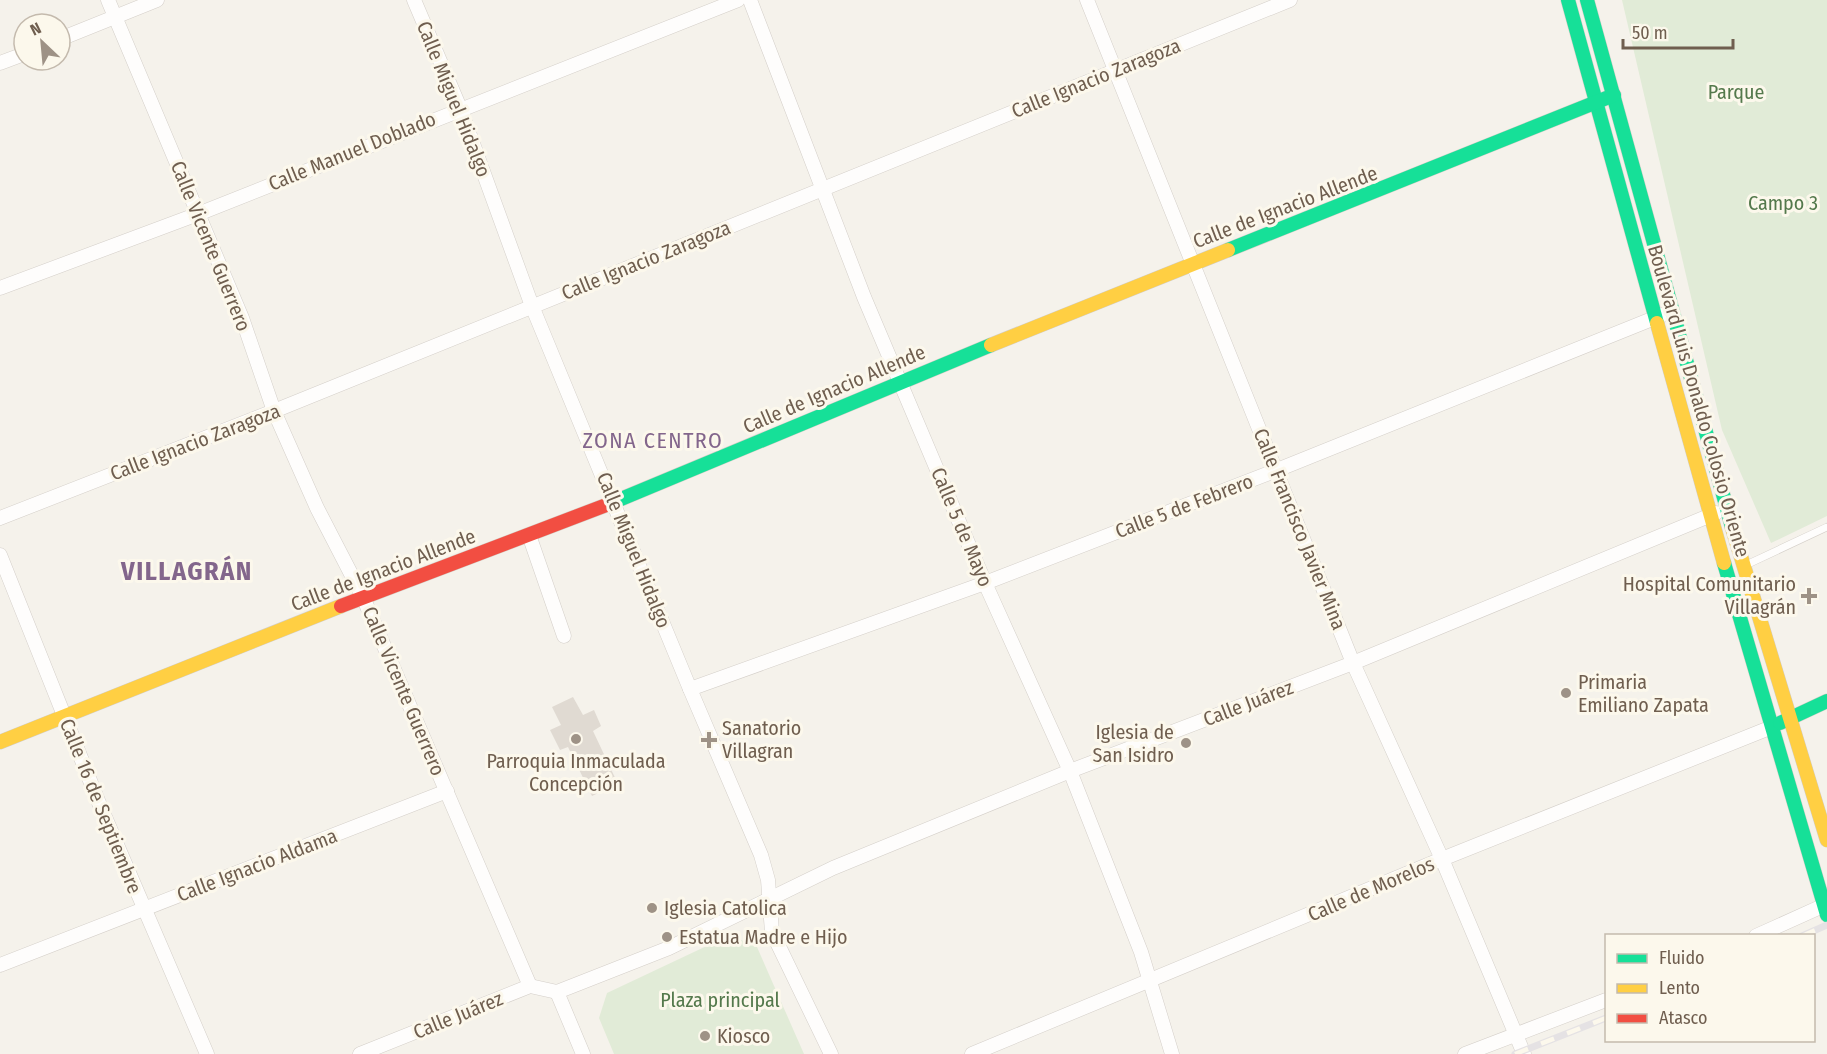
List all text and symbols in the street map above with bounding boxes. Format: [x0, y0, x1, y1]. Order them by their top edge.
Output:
north arrow [12, 12, 72, 72]
scale bar [1623, 12, 1732, 50]
text: N [27, 18, 44, 40]
street label: Calle Miguel Hidalgo [412, 18, 496, 180]
text: 50 m [1632, 22, 1668, 44]
street label: Calle Ignacio Zaragoza [1008, 33, 1184, 123]
park label: Parque [1708, 80, 1764, 104]
street label: Calle Manuel Doblado [265, 106, 439, 196]
street label: Calle Vicente Guerrero [166, 157, 256, 335]
street label: Calle de Ignacio Allende [1189, 161, 1381, 253]
park label: Campo 3 [1748, 191, 1818, 215]
street label: Calle Ignacio Zaragoza [558, 215, 734, 305]
street label: Boulevard Luis Donaldo Colosio Oriente [1643, 242, 1755, 560]
street label: Calle de Ignacio Allende [739, 340, 929, 438]
street label: Calle Ignacio Zaragoza [107, 399, 283, 485]
street label: Calle Francisco Javier Mina [1249, 425, 1351, 633]
district label: ZONA CENTRO [583, 427, 723, 454]
street label: Calle 5 de Mayo [926, 464, 998, 590]
street label: Calle Miguel Hidalgo [592, 469, 676, 631]
street label: Calle 5 de Febrero [1112, 469, 1256, 543]
street label: Calle de Ignacio Allende [287, 524, 479, 616]
district label: VILLAGRÁN [120, 555, 253, 587]
place label: Hospital Comunitario Villagrán [1623, 572, 1796, 619]
marker: Hospital Comunitario Villagrán [1800, 587, 1818, 605]
street label: Calle Vicente Guerrero [358, 603, 450, 779]
place label: Primaria Emiliano Zapata [1578, 670, 1709, 717]
street label: Calle Juárez [1200, 675, 1296, 731]
marker: Primaria Emiliano Zapata [1559, 686, 1573, 700]
street label: Calle 16 de Septiembre [55, 715, 147, 897]
place label: Sanatorio Villagran [722, 716, 801, 763]
place label: Iglesia de San Isidro [1093, 720, 1174, 767]
marker: Sanatorio Villagran [700, 731, 718, 749]
marker: Parroquia Inmaculada Concepción [569, 732, 583, 746]
marker: Iglesia de San Isidro [1179, 736, 1193, 750]
place label: Parroquia Inmaculada Concepción [486, 749, 666, 796]
street label: Calle Ignacio Aldama [173, 823, 341, 907]
street label: Calle de Morelos [1304, 852, 1438, 926]
place label: Iglesia Catolica [664, 896, 787, 920]
marker: Iglesia Catolica [645, 901, 659, 915]
place label: Estatua Madre e Hijo [679, 925, 848, 949]
marker: Estatua Madre e Hijo [660, 930, 674, 944]
legend [1605, 934, 1815, 1042]
text: Fluido [1659, 947, 1705, 969]
text: Lento [1659, 977, 1700, 999]
street label: Calle Juárez [410, 986, 506, 1044]
park label: Plaza principal [660, 988, 780, 1012]
text: Atasco [1659, 1007, 1707, 1029]
place label: Kiosco [717, 1024, 770, 1048]
marker: Kiosco [698, 1029, 712, 1043]

